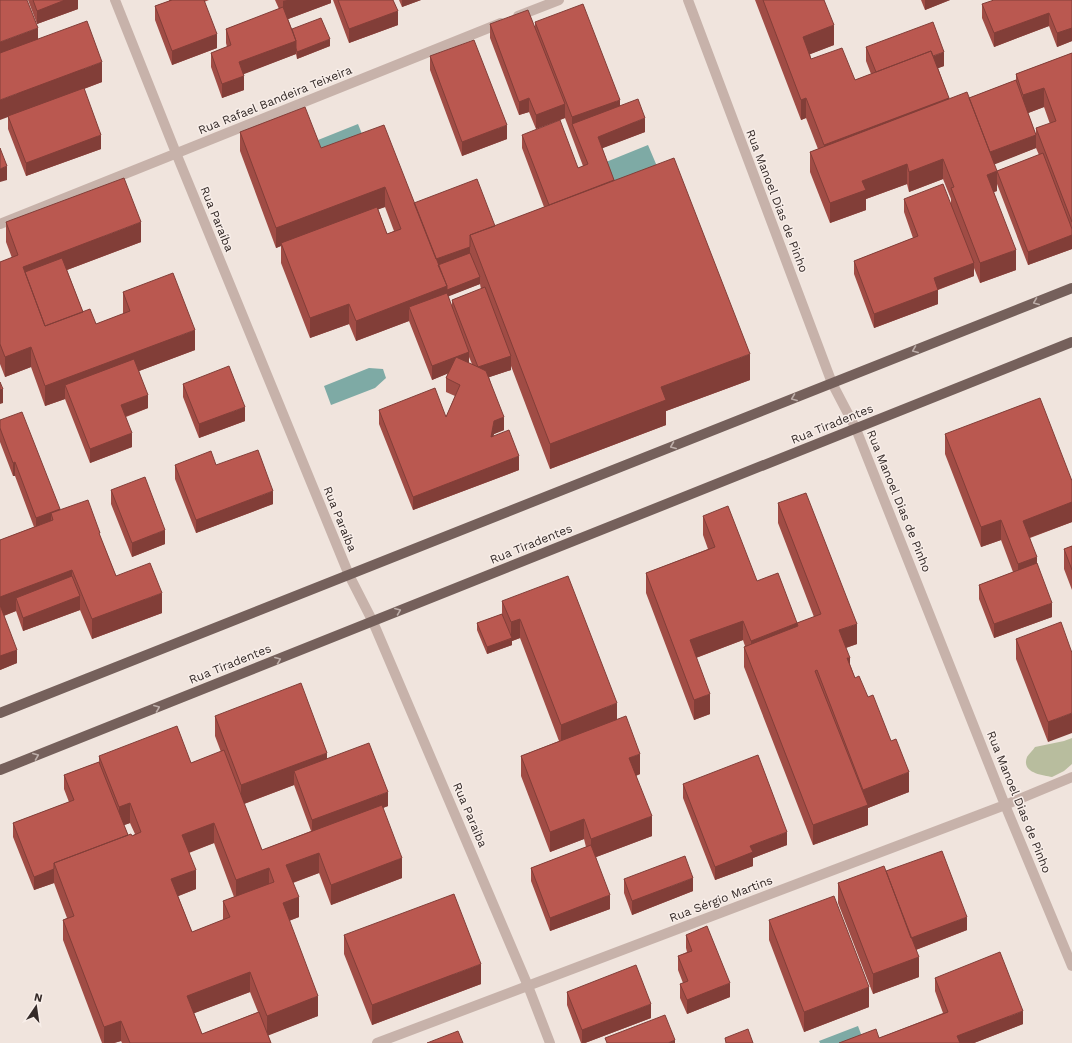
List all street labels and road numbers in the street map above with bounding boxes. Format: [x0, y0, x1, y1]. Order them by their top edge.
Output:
street label: Rua Rafael Bandeira Teixeira [196, 63, 354, 137]
street label: Rua Manoel Dias de Pinho [743, 128, 811, 274]
street label: Rua Paraíba [198, 184, 236, 254]
street label: Rua Tiradentes [789, 401, 875, 447]
street label: Rua Manoel Dias de Pinho [864, 428, 934, 574]
street label: Rua Paraíba [321, 484, 359, 554]
street label: Rua Tiradentes [488, 521, 574, 567]
street label: Rua Tiradentes [187, 641, 273, 687]
street label: Rua Manoel Dias de Pinho [984, 729, 1054, 875]
street label: Rua Paraíba [450, 781, 490, 850]
street label: Rua Sérgio Martins [667, 873, 775, 925]

